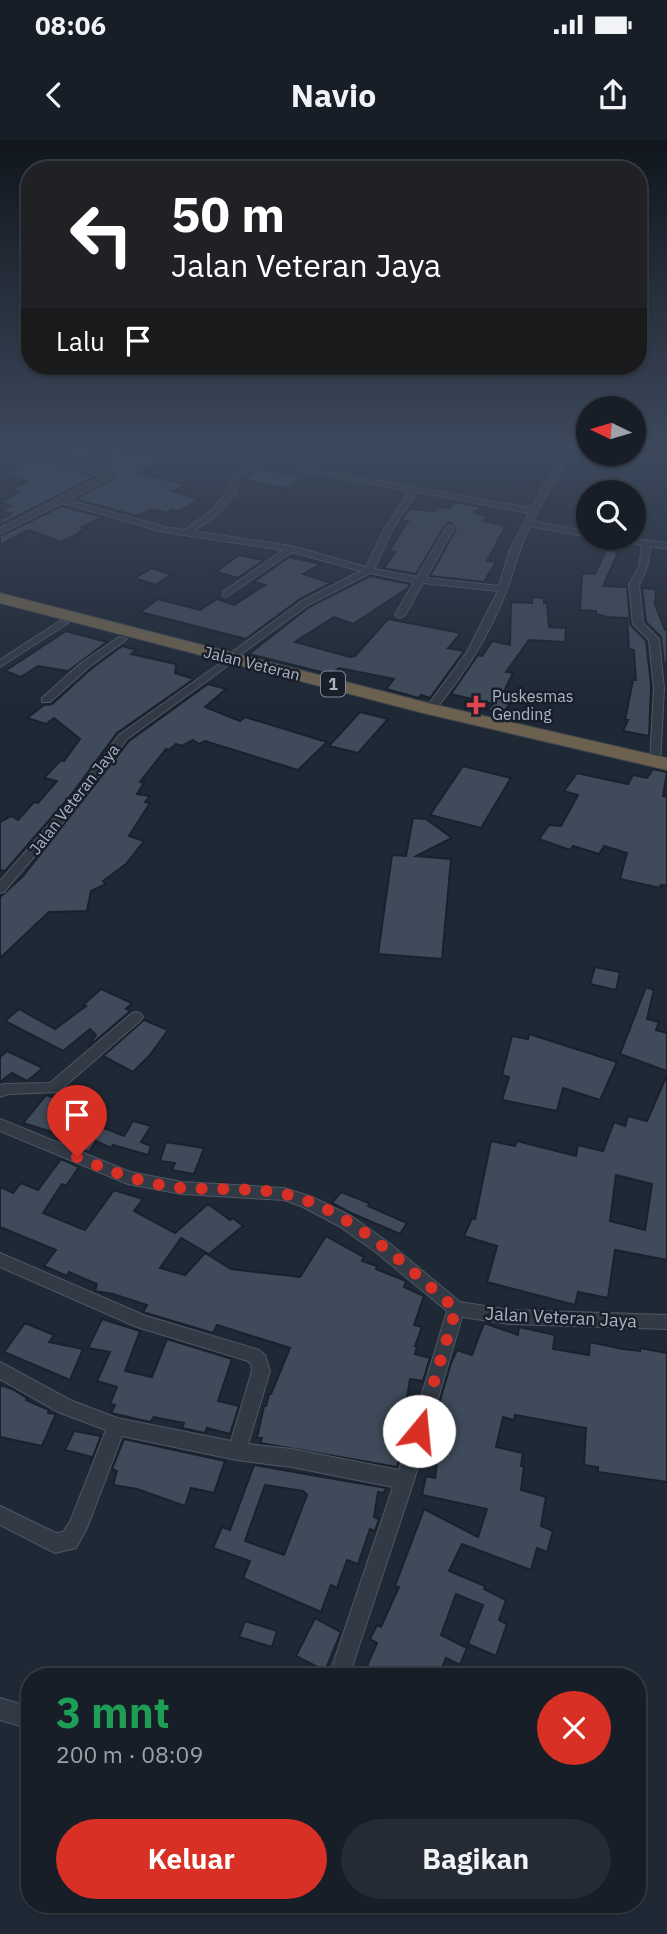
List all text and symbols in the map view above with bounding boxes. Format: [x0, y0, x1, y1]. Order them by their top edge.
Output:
text: 08:06 [35, 8, 106, 42]
text: Navio [291, 74, 376, 116]
icon: back [35, 76, 73, 114]
icon: share [594, 76, 632, 114]
text: 50 m [171, 182, 285, 245]
icon: left [56, 189, 147, 280]
text: Jalan Veteran Jaya [171, 244, 441, 286]
icon: arrive [119, 322, 157, 360]
text: Lalu [56, 324, 105, 358]
north arrow [576, 396, 646, 466]
map controls [576, 396, 646, 550]
button: search [576, 480, 646, 550]
street label: Jalan Veteran [202, 641, 302, 685]
road number: 1 [321, 671, 345, 696]
place label: Puskesmas Gending [492, 686, 574, 724]
marker: Puskesmas Gending [466, 695, 486, 715]
street label: Jalan Veteran Jaya [25, 739, 124, 858]
pin [47, 1085, 107, 1157]
icon: arrive [58, 1096, 96, 1134]
street label: Jalan Veteran Jaya [485, 1302, 638, 1332]
position arrow [382, 1394, 456, 1468]
text: 3 mnt [56, 1685, 170, 1740]
button: close [537, 1691, 611, 1765]
text: 200 m · 08:09 [56, 1739, 203, 1769]
button: Keluar [56, 1819, 327, 1899]
button: Bagikan [341, 1819, 611, 1899]

